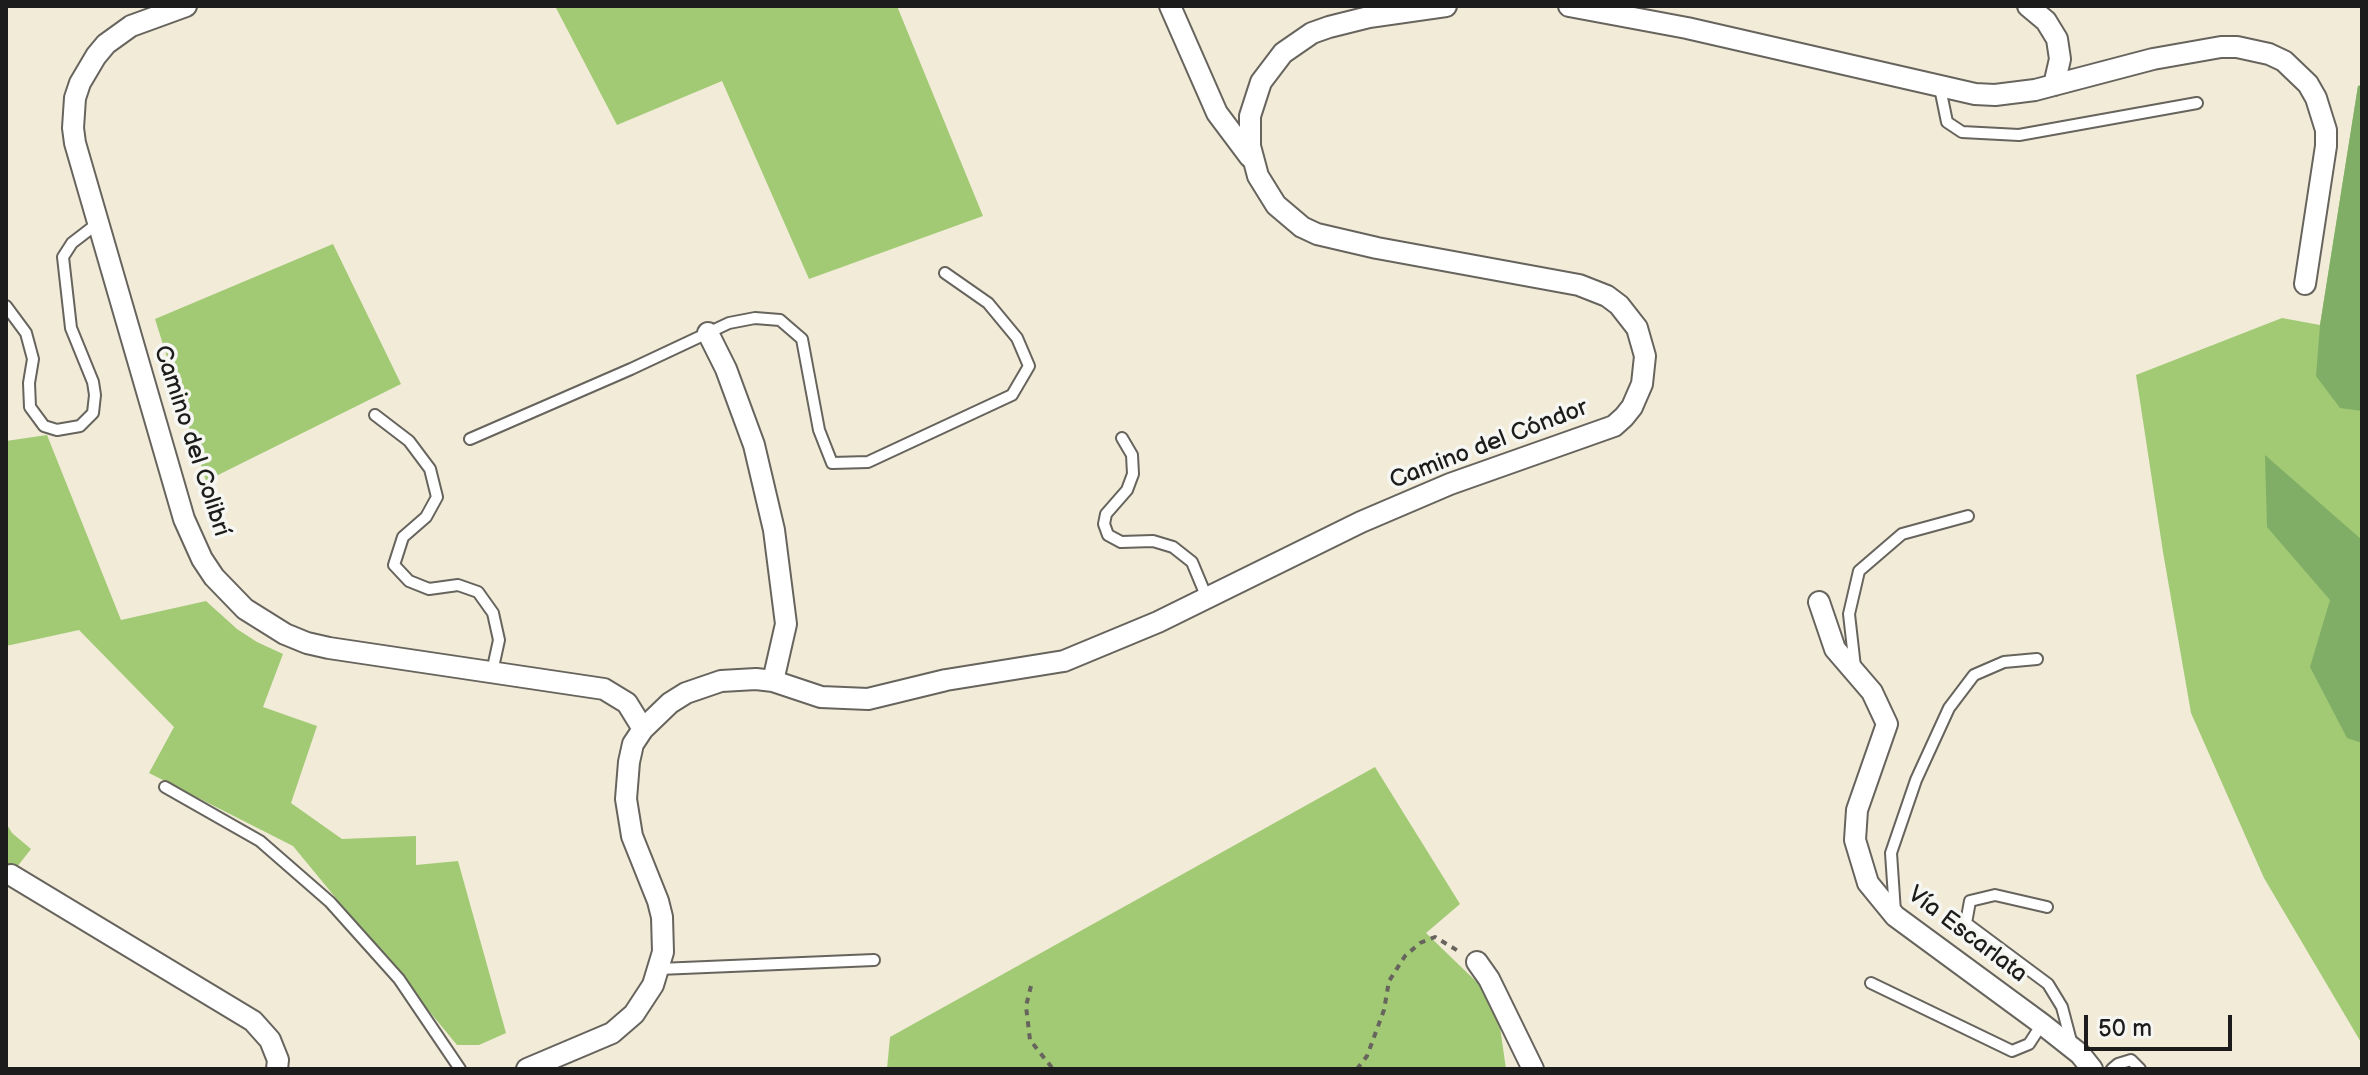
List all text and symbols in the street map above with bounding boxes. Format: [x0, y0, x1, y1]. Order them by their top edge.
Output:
street label: Camino del Colibrí [147, 342, 235, 540]
street label: Camino del Cóndor [1386, 394, 1592, 496]
street label: Vía Escarlata [1902, 881, 2032, 989]
scale bar [2088, 999, 2236, 1049]
text: 50 m [2098, 1014, 2152, 1043]

